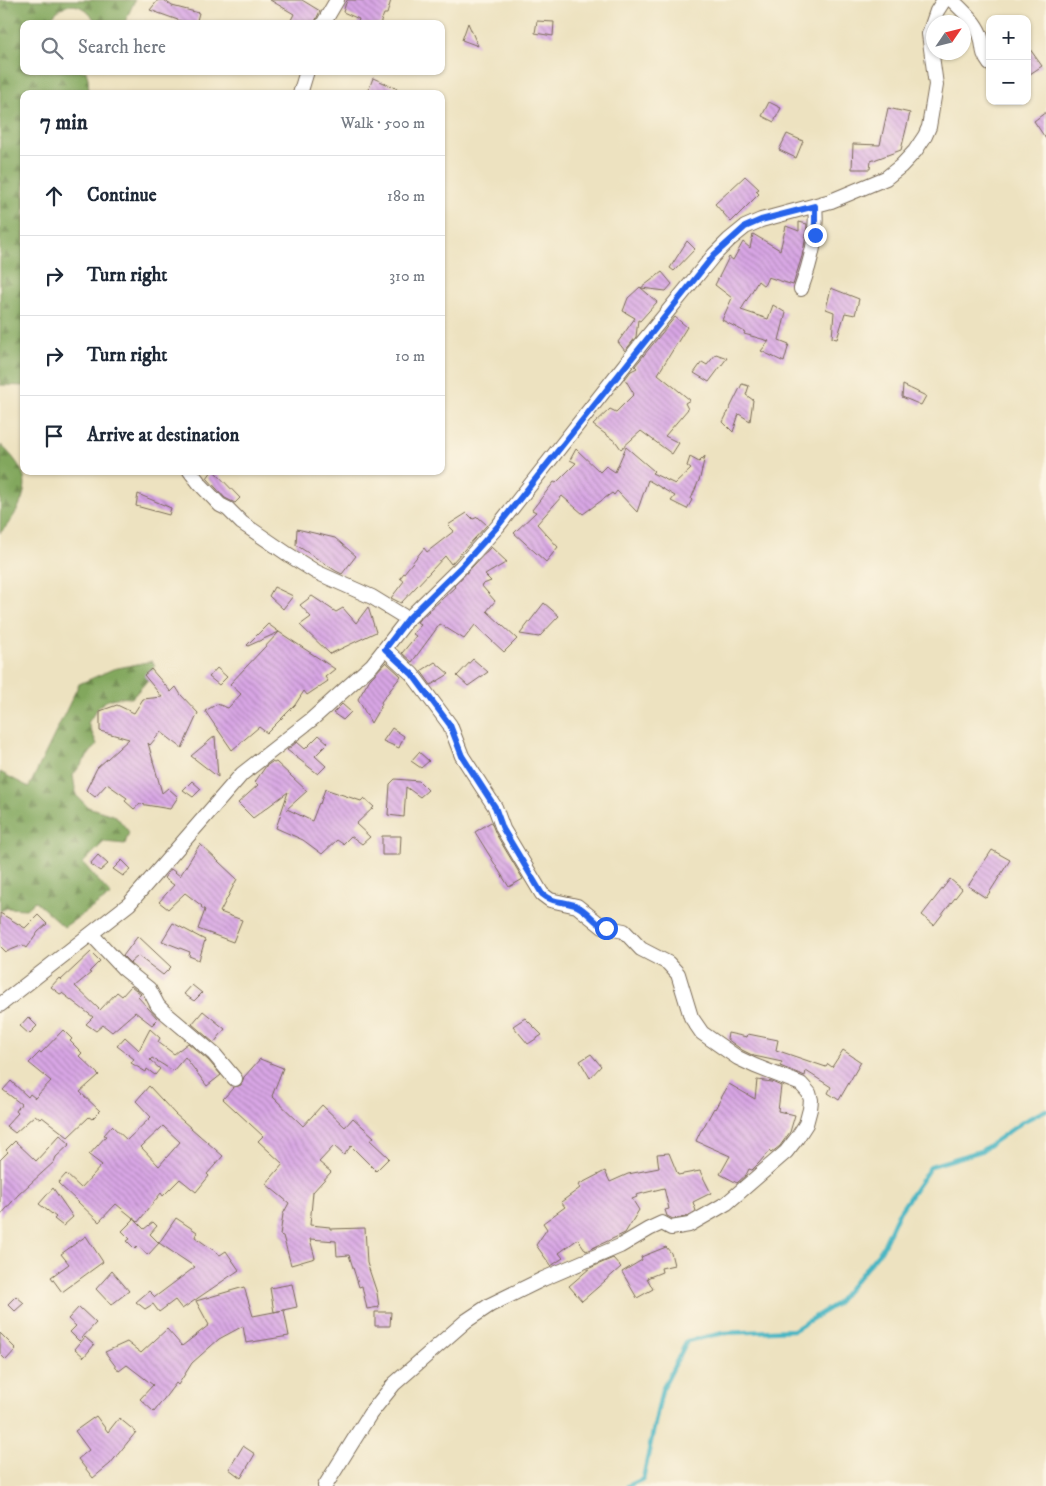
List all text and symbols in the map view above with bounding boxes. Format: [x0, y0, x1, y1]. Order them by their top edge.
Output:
north arrow [926, 15, 971, 60]
map controls [986, 15, 1031, 105]
button: + [986, 15, 1031, 60]
search box [20, 20, 445, 75]
icon: search [38, 34, 66, 62]
text: Search here [78, 36, 166, 59]
button: − [986, 60, 1031, 105]
text: 7 min [40, 110, 88, 136]
text: Walk · 500 m [340, 113, 425, 133]
icon: ahead [40, 182, 68, 210]
text: Continue [87, 184, 157, 207]
text: 180 m [387, 186, 425, 206]
route end [804, 224, 827, 247]
icon: right [40, 262, 68, 290]
text: Turn right [87, 264, 167, 287]
text: 310 m [389, 266, 425, 286]
icon: right [40, 342, 68, 370]
text: Turn right [87, 344, 167, 367]
text: 10 m [395, 346, 425, 366]
icon: arrive [40, 422, 68, 450]
text: Arrive at destination [87, 424, 239, 447]
route start [595, 917, 618, 940]

